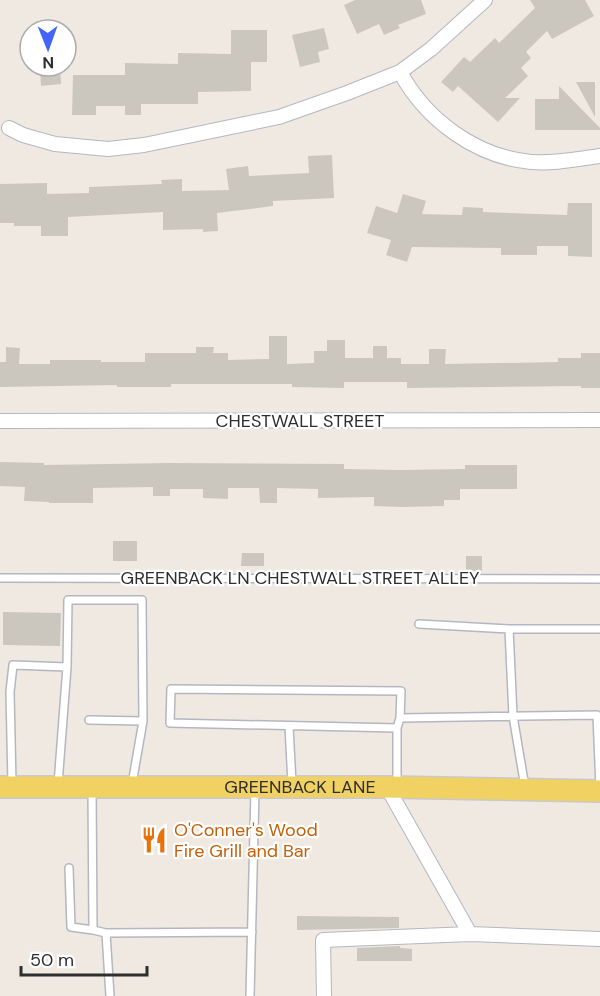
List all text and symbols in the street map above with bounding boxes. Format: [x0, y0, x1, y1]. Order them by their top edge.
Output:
north arrow [18, 18, 78, 78]
text: N [42, 52, 54, 73]
street label: CHESTWALL STREET [216, 409, 384, 433]
street label: GREENBACK LN CHESTWALL STREET ALLEY [120, 566, 480, 590]
street label: GREENBACK LANE [224, 775, 376, 799]
place label: O'Conner's Wood Fire Grill and Bar [174, 818, 318, 863]
restaurant icon: O'Conner's Wood Fire Grill and Bar [139, 825, 169, 855]
scale bar [21, 939, 147, 977]
text: 50 m [30, 948, 74, 972]

